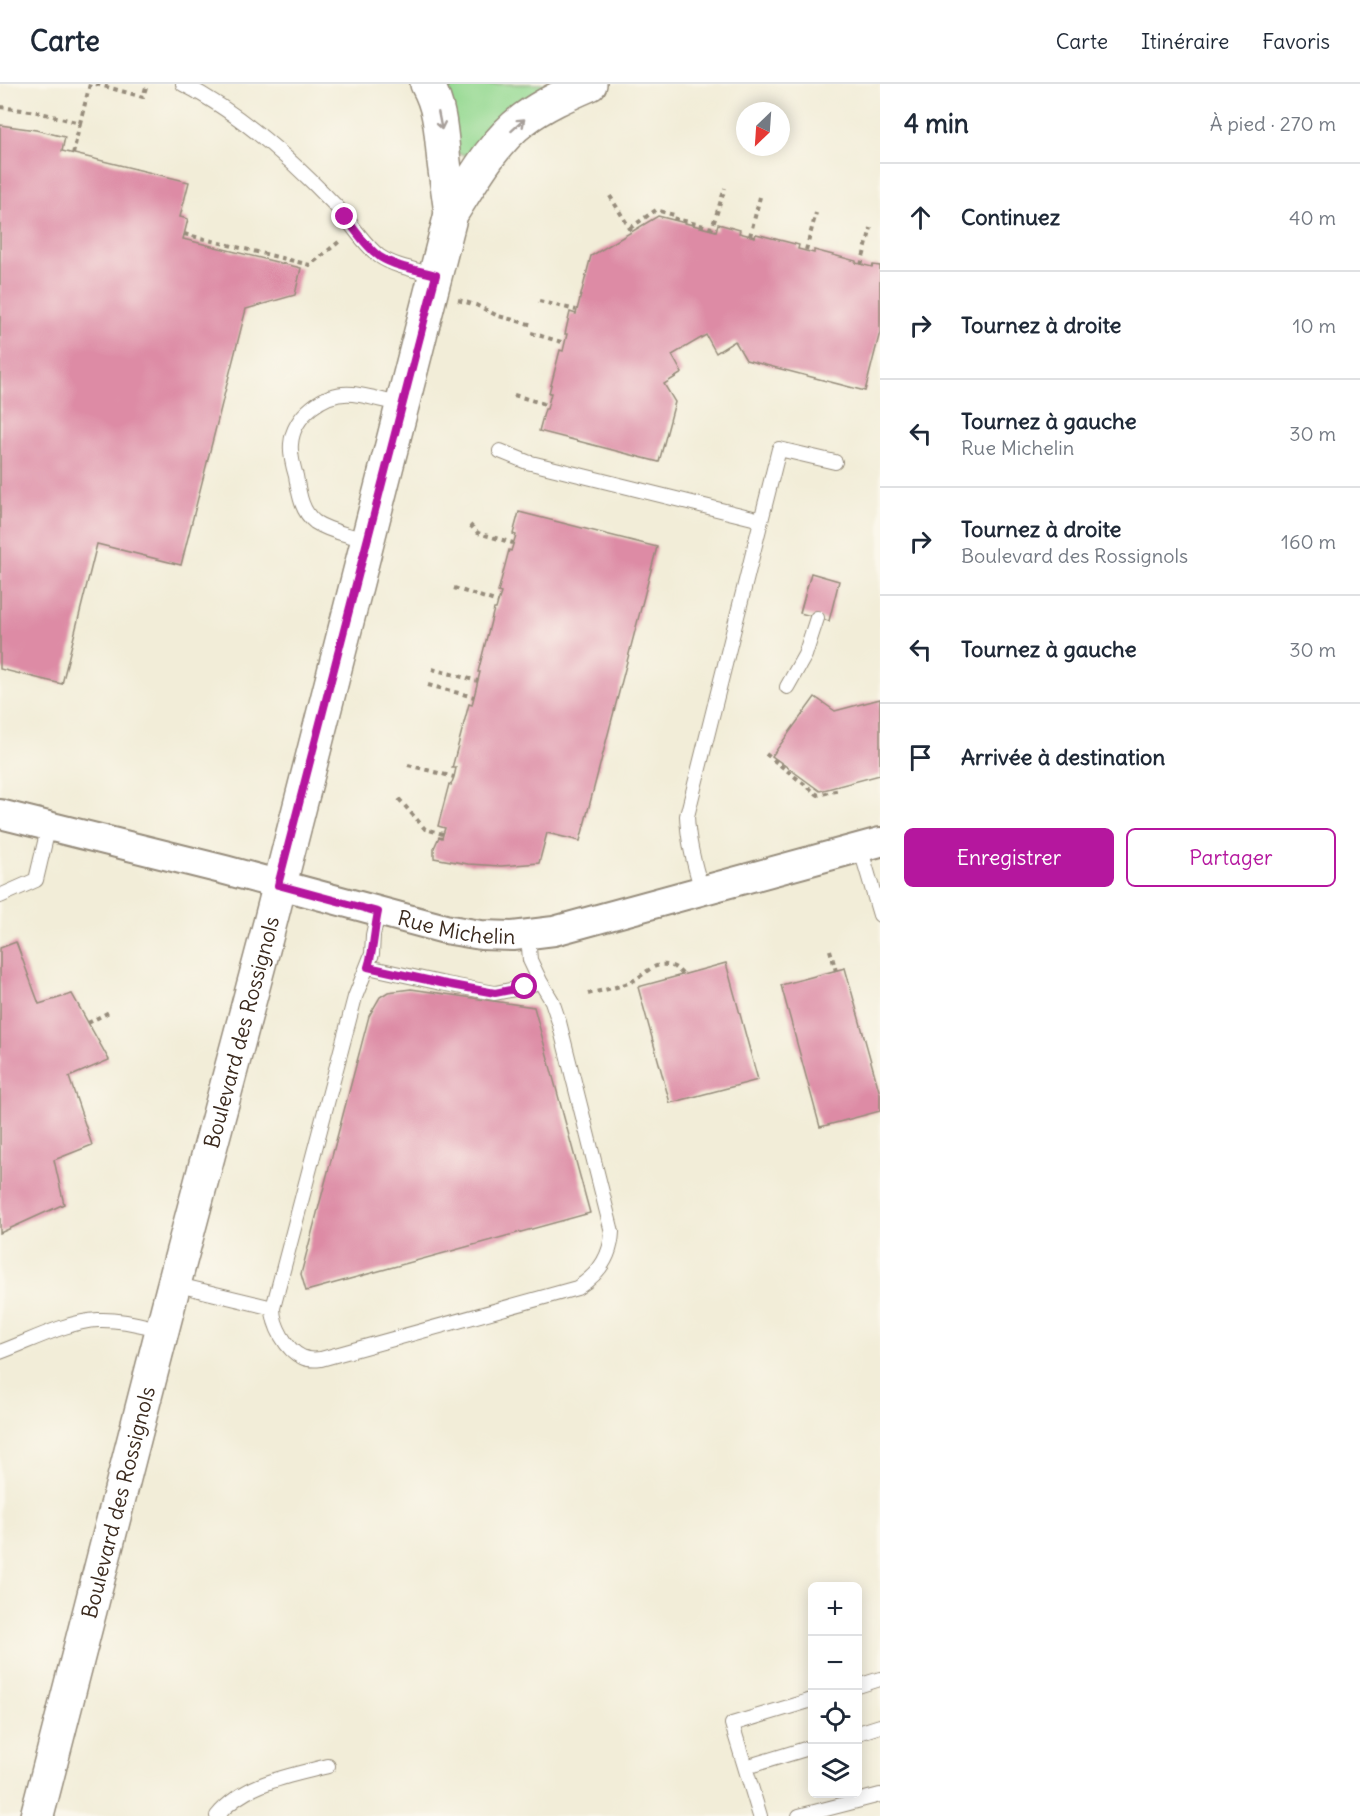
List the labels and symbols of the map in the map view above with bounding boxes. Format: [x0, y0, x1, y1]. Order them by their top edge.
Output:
north arrow [736, 102, 790, 156]
one-way arrow [435, 111, 446, 130]
one-way arrow [510, 118, 525, 132]
route end [331, 203, 357, 229]
street label: Rue Michelin [395, 903, 516, 950]
street label: Boulevard des Rossignols [197, 913, 285, 1151]
route start [511, 973, 537, 999]
street label: Boulevard des Rossignols [75, 1383, 161, 1621]

